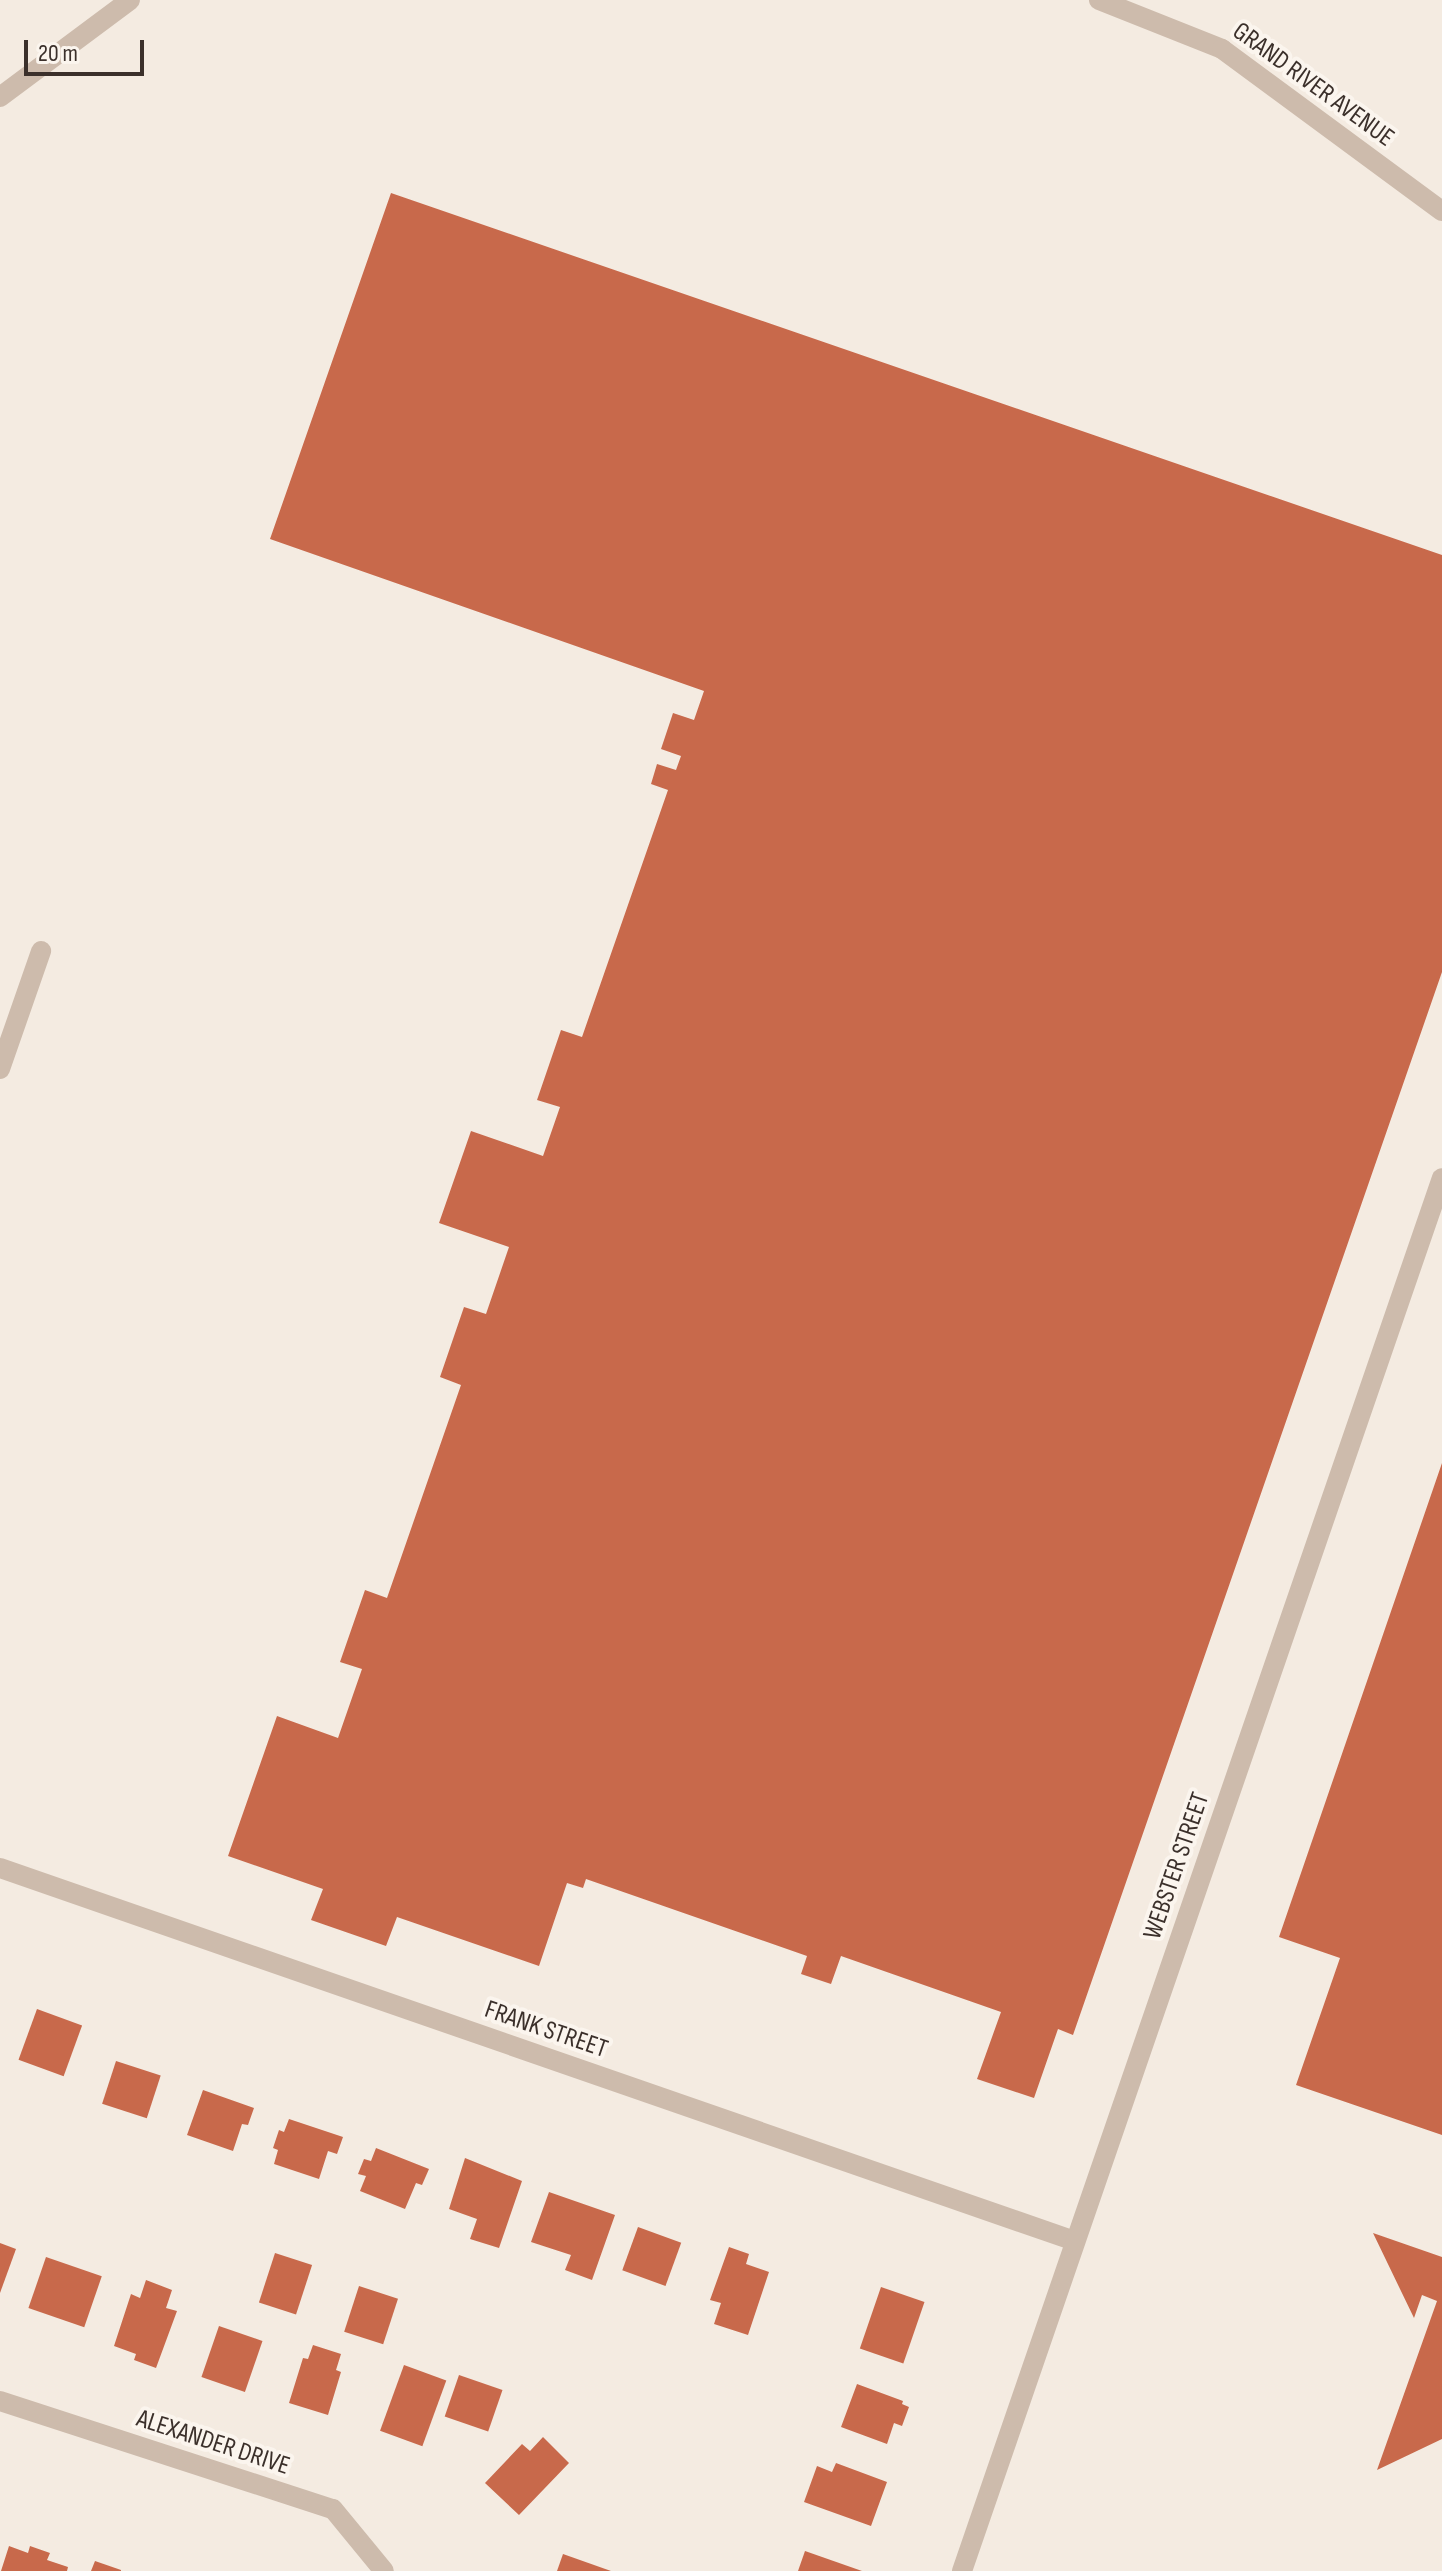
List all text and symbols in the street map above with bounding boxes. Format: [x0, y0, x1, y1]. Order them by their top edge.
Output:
street label: GRAND RIVER AVENUE [1226, 16, 1400, 154]
scale bar [28, 24, 148, 74]
text: 20 m [38, 39, 78, 68]
street label: WEBSTER STREET [1137, 1789, 1217, 1943]
street label: FRANK STREET [480, 1994, 612, 2066]
street label: ALEXANDER DRIVE [133, 2404, 293, 2482]

